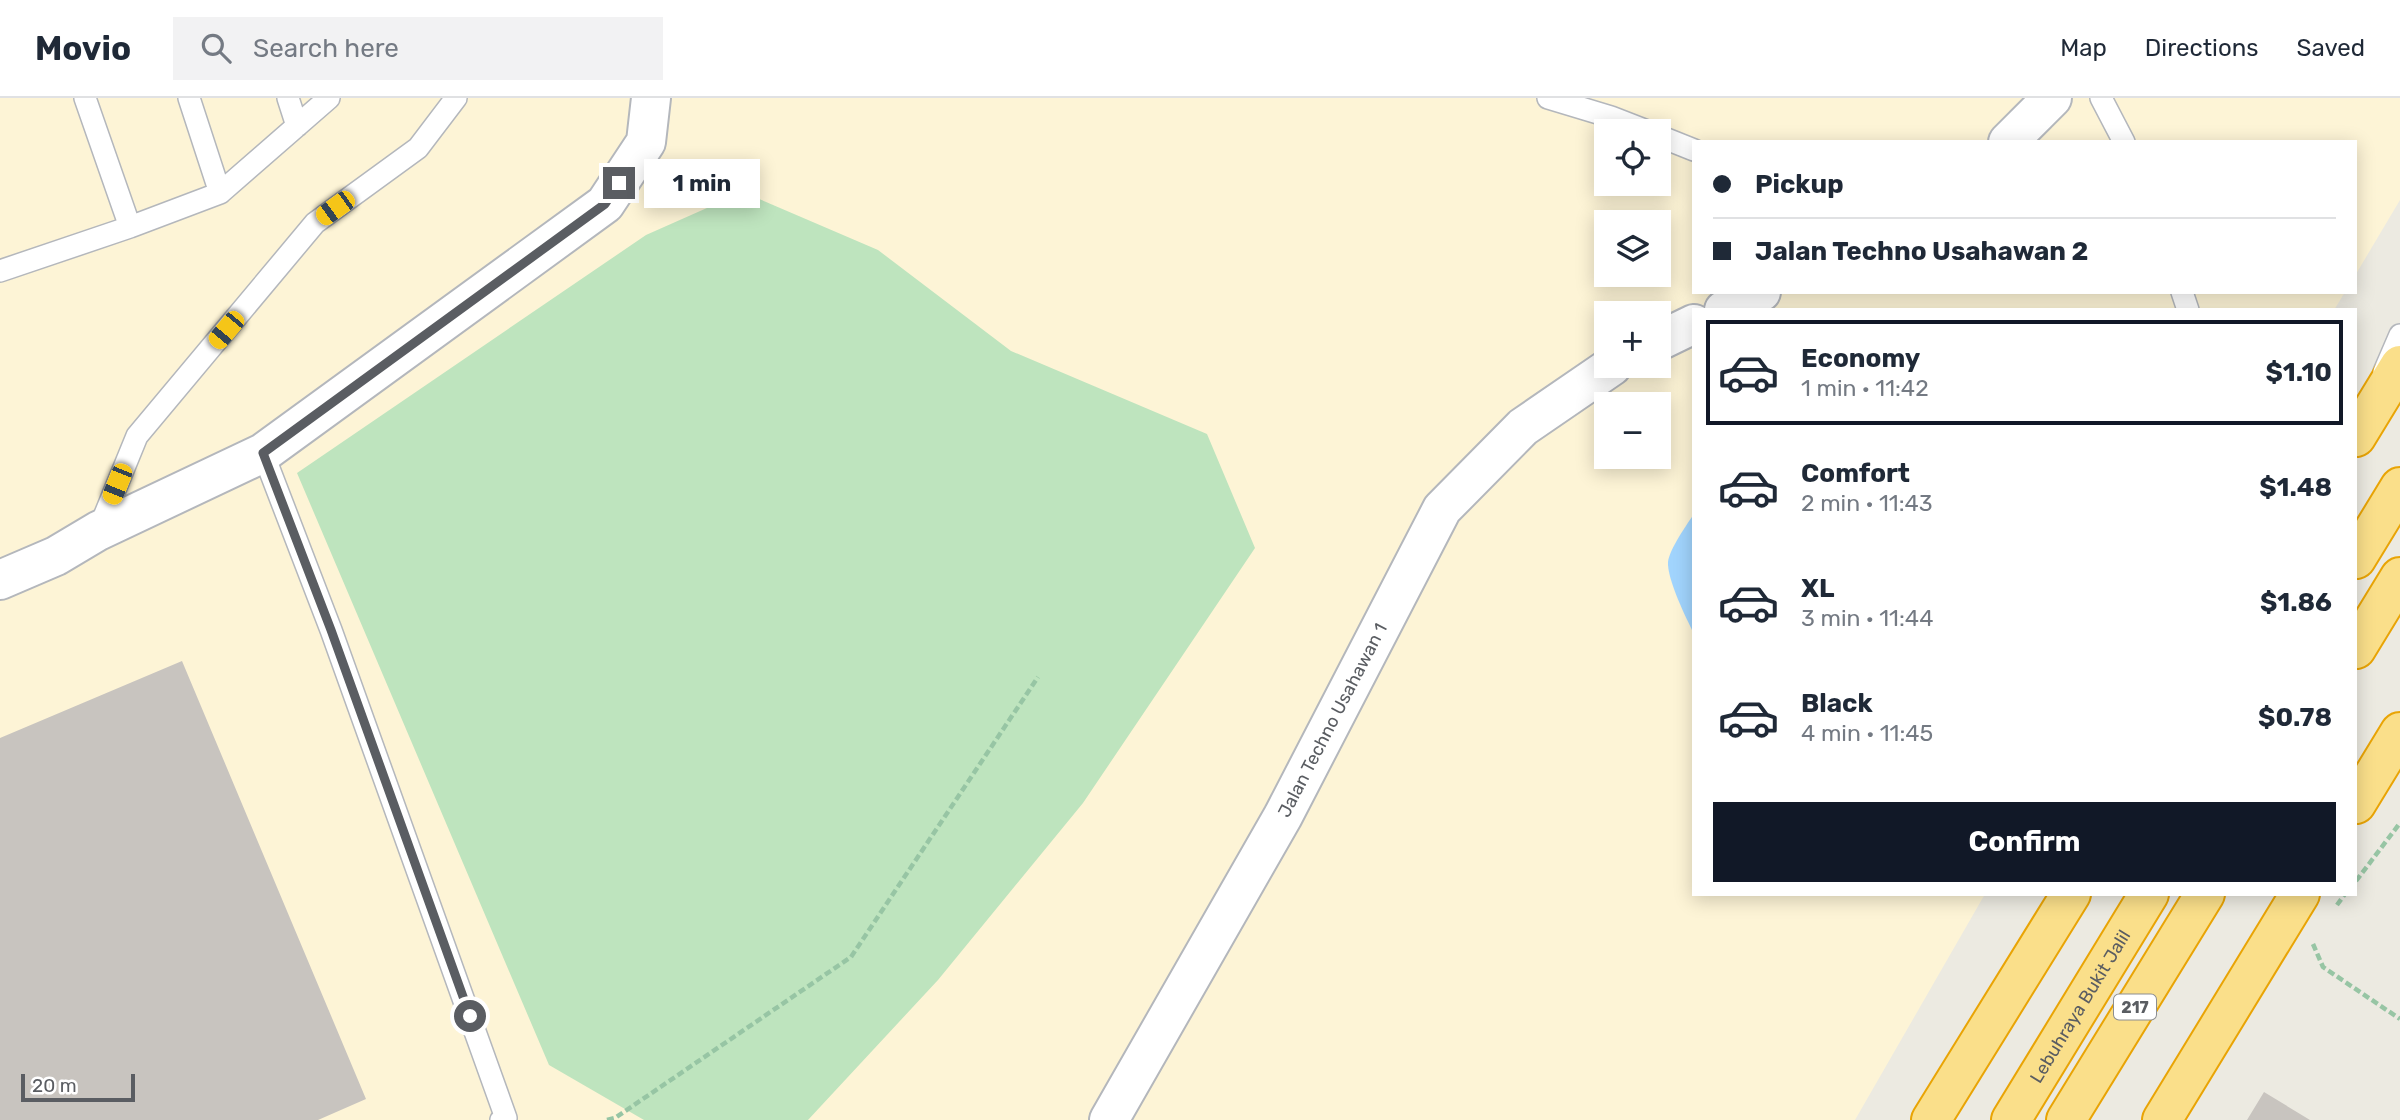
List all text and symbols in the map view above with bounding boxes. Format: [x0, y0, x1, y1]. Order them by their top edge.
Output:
search box [173, 17, 663, 80]
text: Movio [35, 29, 131, 68]
icon: search [197, 29, 235, 67]
text: Search here [253, 33, 399, 64]
text: Map [2060, 34, 2107, 62]
text: Directions [2145, 34, 2258, 62]
text: Saved [2296, 34, 2365, 62]
map controls [1594, 119, 1671, 469]
button: locate [1594, 119, 1671, 196]
callout: 1 min [644, 158, 759, 208]
route end [603, 167, 635, 199]
text: 1 min [673, 169, 731, 197]
text: Pickup [1755, 169, 1844, 200]
car [312, 187, 359, 229]
button: layers [1594, 210, 1671, 287]
text: Jalan Techno Usahawan 2 [1755, 236, 2088, 267]
button: + [1594, 301, 1671, 378]
car [205, 307, 248, 353]
icon: car [1717, 341, 1780, 404]
text: Economy [1801, 343, 1920, 374]
text: $1.10 [2265, 357, 2332, 388]
text: 1 min · 11:42 [1801, 374, 1929, 402]
button: − [1594, 392, 1671, 469]
icon: car [1717, 456, 1780, 519]
text: Comfort [1801, 458, 1910, 489]
car [100, 461, 135, 507]
text: $1.48 [2259, 472, 2332, 503]
text: 2 min · 11:43 [1801, 489, 1933, 517]
icon: car [1717, 571, 1780, 634]
text: XL [1801, 573, 1834, 604]
text: $1.86 [2260, 587, 2332, 618]
text: 3 min · 11:44 [1801, 604, 1933, 632]
street label: Jalan Techno Usahawan 1 [1273, 620, 1392, 821]
icon: car [1717, 686, 1780, 749]
text: Black [1801, 688, 1873, 719]
text: $0.78 [2258, 702, 2332, 733]
text: 4 min · 11:45 [1801, 719, 1933, 747]
button: Confirm [1713, 802, 2336, 882]
street label: Lebuhraya Bukit Jalil [2025, 926, 2135, 1087]
road number: 217 [2114, 995, 2156, 1020]
route start [454, 1000, 486, 1032]
scale bar [21, 1071, 135, 1103]
text: 20 m [32, 1074, 77, 1097]

